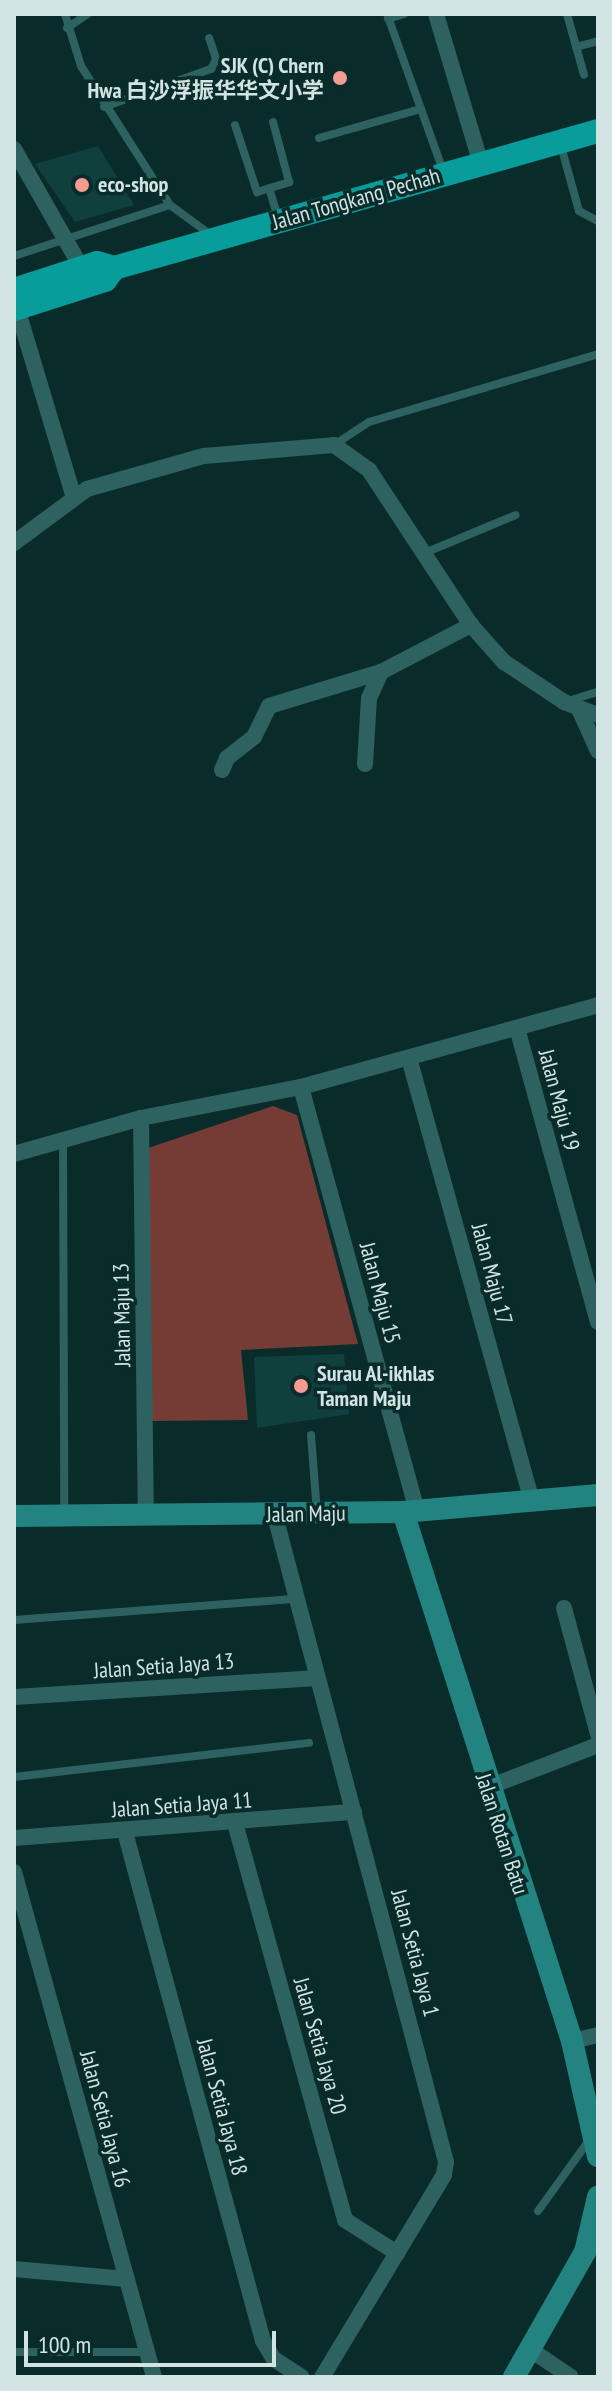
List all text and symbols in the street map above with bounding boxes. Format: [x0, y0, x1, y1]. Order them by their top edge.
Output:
place label: SJK (C) Chern Hwa 白沙浮振华华文小学 [88, 52, 324, 104]
marker: SJK (C) Chern Hwa 白沙浮振华华文小学 [331, 69, 349, 87]
street label: Jalan Tongkang Pechah [269, 162, 443, 236]
place label: eco-shop [98, 172, 168, 198]
marker: eco-shop [73, 176, 91, 194]
street label: Jalan Maju 19 [533, 1046, 585, 1154]
street label: Jalan Maju 17 [466, 1220, 518, 1328]
street label: Jalan Maju 15 [354, 1239, 406, 1347]
street label: Jalan Maju 13 [108, 1263, 136, 1367]
place label: Surau Al-ikhlas Taman Maju [317, 1360, 435, 1412]
marker: Surau Al-ikhlas Taman Maju [292, 1377, 310, 1395]
street label: Jalan Maju [266, 1500, 346, 1528]
street label: Jalan Setia Jaya 13 [93, 1648, 235, 1684]
street label: Jalan Rotan Batu [470, 1770, 534, 1898]
street label: Jalan Setia Jaya 11 [111, 1787, 253, 1823]
street label: Jalan Setia Jaya 1 [385, 1886, 445, 2020]
street label: Jalan Setia Jaya 20 [288, 1975, 352, 2117]
street label: Jalan Setia Jaya 18 [191, 2036, 253, 2178]
street label: Jalan Setia Jaya 16 [74, 2048, 136, 2190]
scale bar [28, 2315, 280, 2365]
text: 100 m [38, 2329, 91, 2360]

